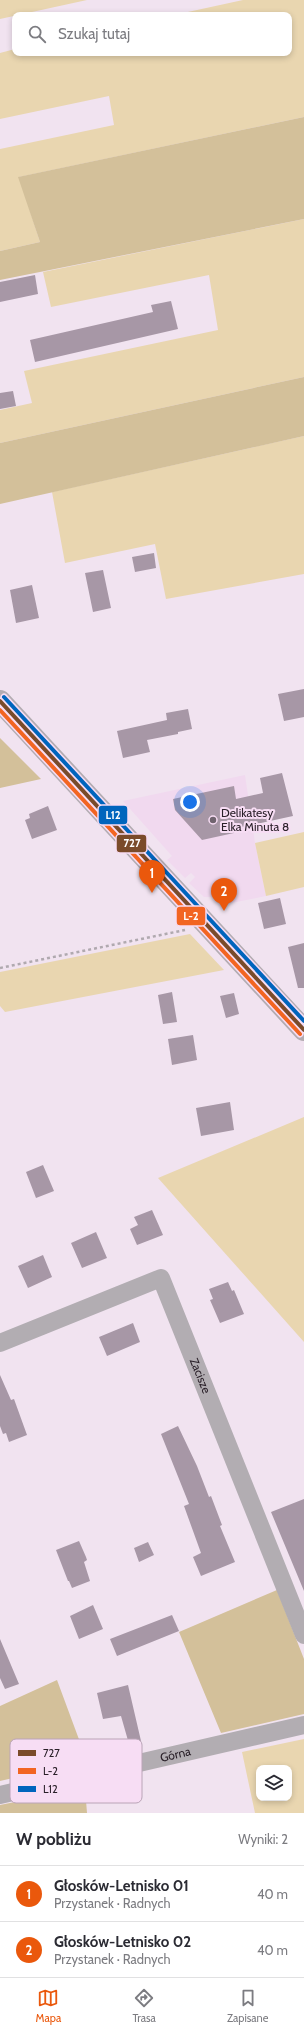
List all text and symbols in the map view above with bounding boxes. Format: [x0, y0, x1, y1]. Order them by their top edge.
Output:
search box [12, 12, 292, 56]
icon: search [26, 23, 48, 45]
text: Szukaj tutaj [58, 25, 130, 43]
your location [180, 792, 200, 812]
line badge: L12 [98, 805, 128, 825]
place label: Delikatesy Elka Minuta 8 [221, 805, 289, 834]
text: L12 [105, 808, 121, 822]
marker: Delikatesy Elka Minuta 8 [208, 815, 218, 825]
line badge: 727 [116, 834, 147, 853]
text: 727 [123, 836, 141, 850]
pin: 1 [139, 860, 165, 893]
pin: 2 [211, 878, 237, 911]
line badge: L-2 [176, 906, 206, 926]
text: L-2 [183, 909, 199, 923]
street label: Zacisze [187, 1356, 214, 1396]
legend [10, 1739, 142, 1803]
street label: Górna [159, 1743, 192, 1765]
text: 727 [43, 1746, 60, 1760]
text: L-2 [43, 1764, 58, 1778]
map controls [256, 1765, 292, 1801]
button: layers [256, 1765, 292, 1801]
text: L12 [43, 1782, 58, 1796]
text: W pobliżu [16, 1829, 91, 1849]
text: Wyniki: 2 [238, 1831, 288, 1847]
text: Głosków-Letnisko 01 [54, 1877, 189, 1895]
text: 1 [27, 1886, 31, 1902]
text: 40 m [257, 1886, 288, 1902]
text: Przystanek · Radnych [54, 1895, 170, 1911]
text: Głosków-Letnisko 02 [54, 1933, 191, 1951]
text: 2 [26, 1942, 32, 1958]
text: 40 m [257, 1942, 288, 1958]
text: Przystanek · Radnych [54, 1951, 170, 1967]
tab: Mapa [36, 1987, 61, 2025]
tab: Trasa [132, 1987, 156, 2025]
tab: Zapisane [227, 1987, 268, 2025]

